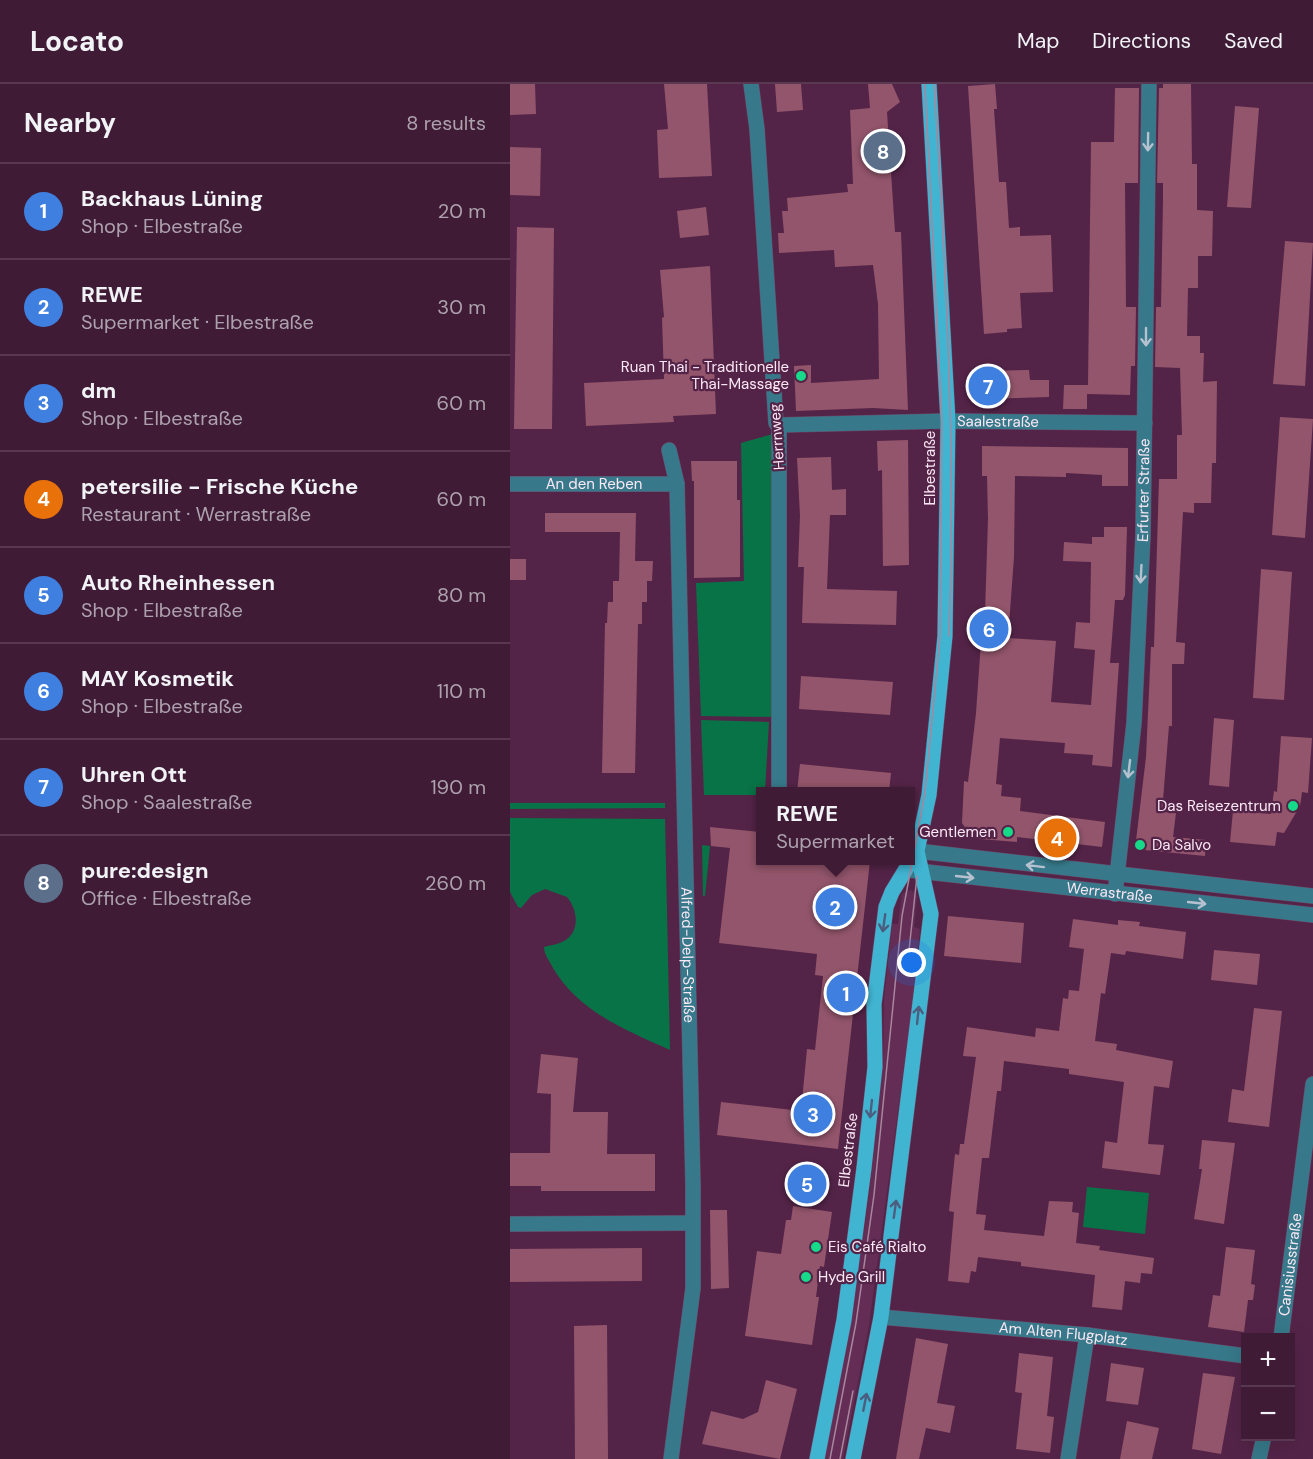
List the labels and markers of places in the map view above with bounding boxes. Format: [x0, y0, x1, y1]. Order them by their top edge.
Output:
pin: 8 [864, 128, 902, 174]
place label: Ruan Thai - Traditionelle Thai-Massage [621, 357, 789, 394]
pin: 7 [968, 364, 1008, 408]
marker: Ruan Thai - Traditionelle Thai-Massage [794, 369, 808, 383]
pin: 6 [970, 606, 1008, 652]
place label: Das Reisezentrum [1157, 796, 1281, 816]
marker: Das Reisezentrum [1286, 799, 1300, 813]
pin: 4 [1038, 816, 1076, 861]
place label: Gentlemen [919, 822, 996, 842]
marker: Gentlemen [1001, 825, 1015, 839]
place label: Da Salvo [1152, 835, 1211, 855]
marker: Da Salvo [1133, 838, 1147, 852]
pin: 2 [816, 884, 854, 930]
pin: 1 [826, 970, 866, 1016]
pin: 3 [794, 1092, 832, 1136]
pin: 5 [788, 1162, 826, 1206]
place label: Eis Café Rialto [828, 1237, 927, 1257]
marker: Eis Café Rialto [809, 1240, 823, 1254]
place label: Hyde Grill [818, 1267, 885, 1287]
marker: Hyde Grill [799, 1270, 813, 1284]

